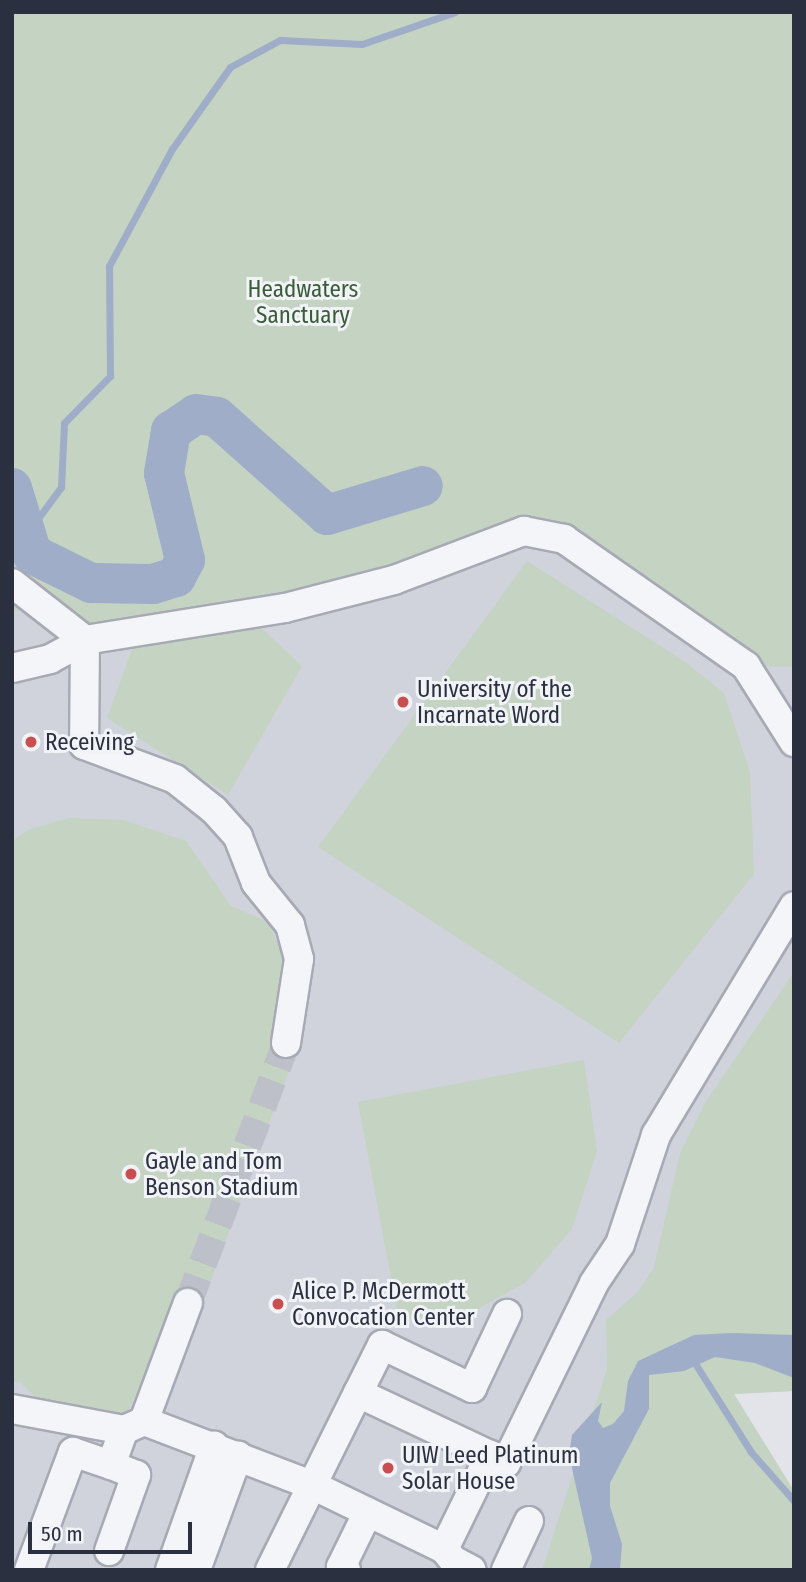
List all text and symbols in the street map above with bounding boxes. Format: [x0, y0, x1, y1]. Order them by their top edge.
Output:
park label: Headwaters Sanctuary [248, 275, 358, 329]
place label: University of the Incarnate Word [417, 675, 572, 729]
marker: University of the Incarnate Word [395, 694, 411, 710]
place label: Receiving [45, 728, 134, 756]
marker: Receiving [23, 734, 39, 750]
place label: Gayle and Tom Benson Stadium [145, 1147, 298, 1201]
marker: Gayle and Tom Benson Stadium [123, 1166, 139, 1182]
place label: Alice P. McDermott Convocation Center [292, 1277, 475, 1331]
marker: Alice P. McDermott Convocation Center [270, 1296, 286, 1312]
place label: UIW Leed Platinum Solar House [402, 1441, 579, 1495]
marker: UIW Leed Platinum Solar House [380, 1460, 396, 1476]
scale bar [32, 1508, 196, 1552]
text: 50 m [41, 1521, 83, 1547]

